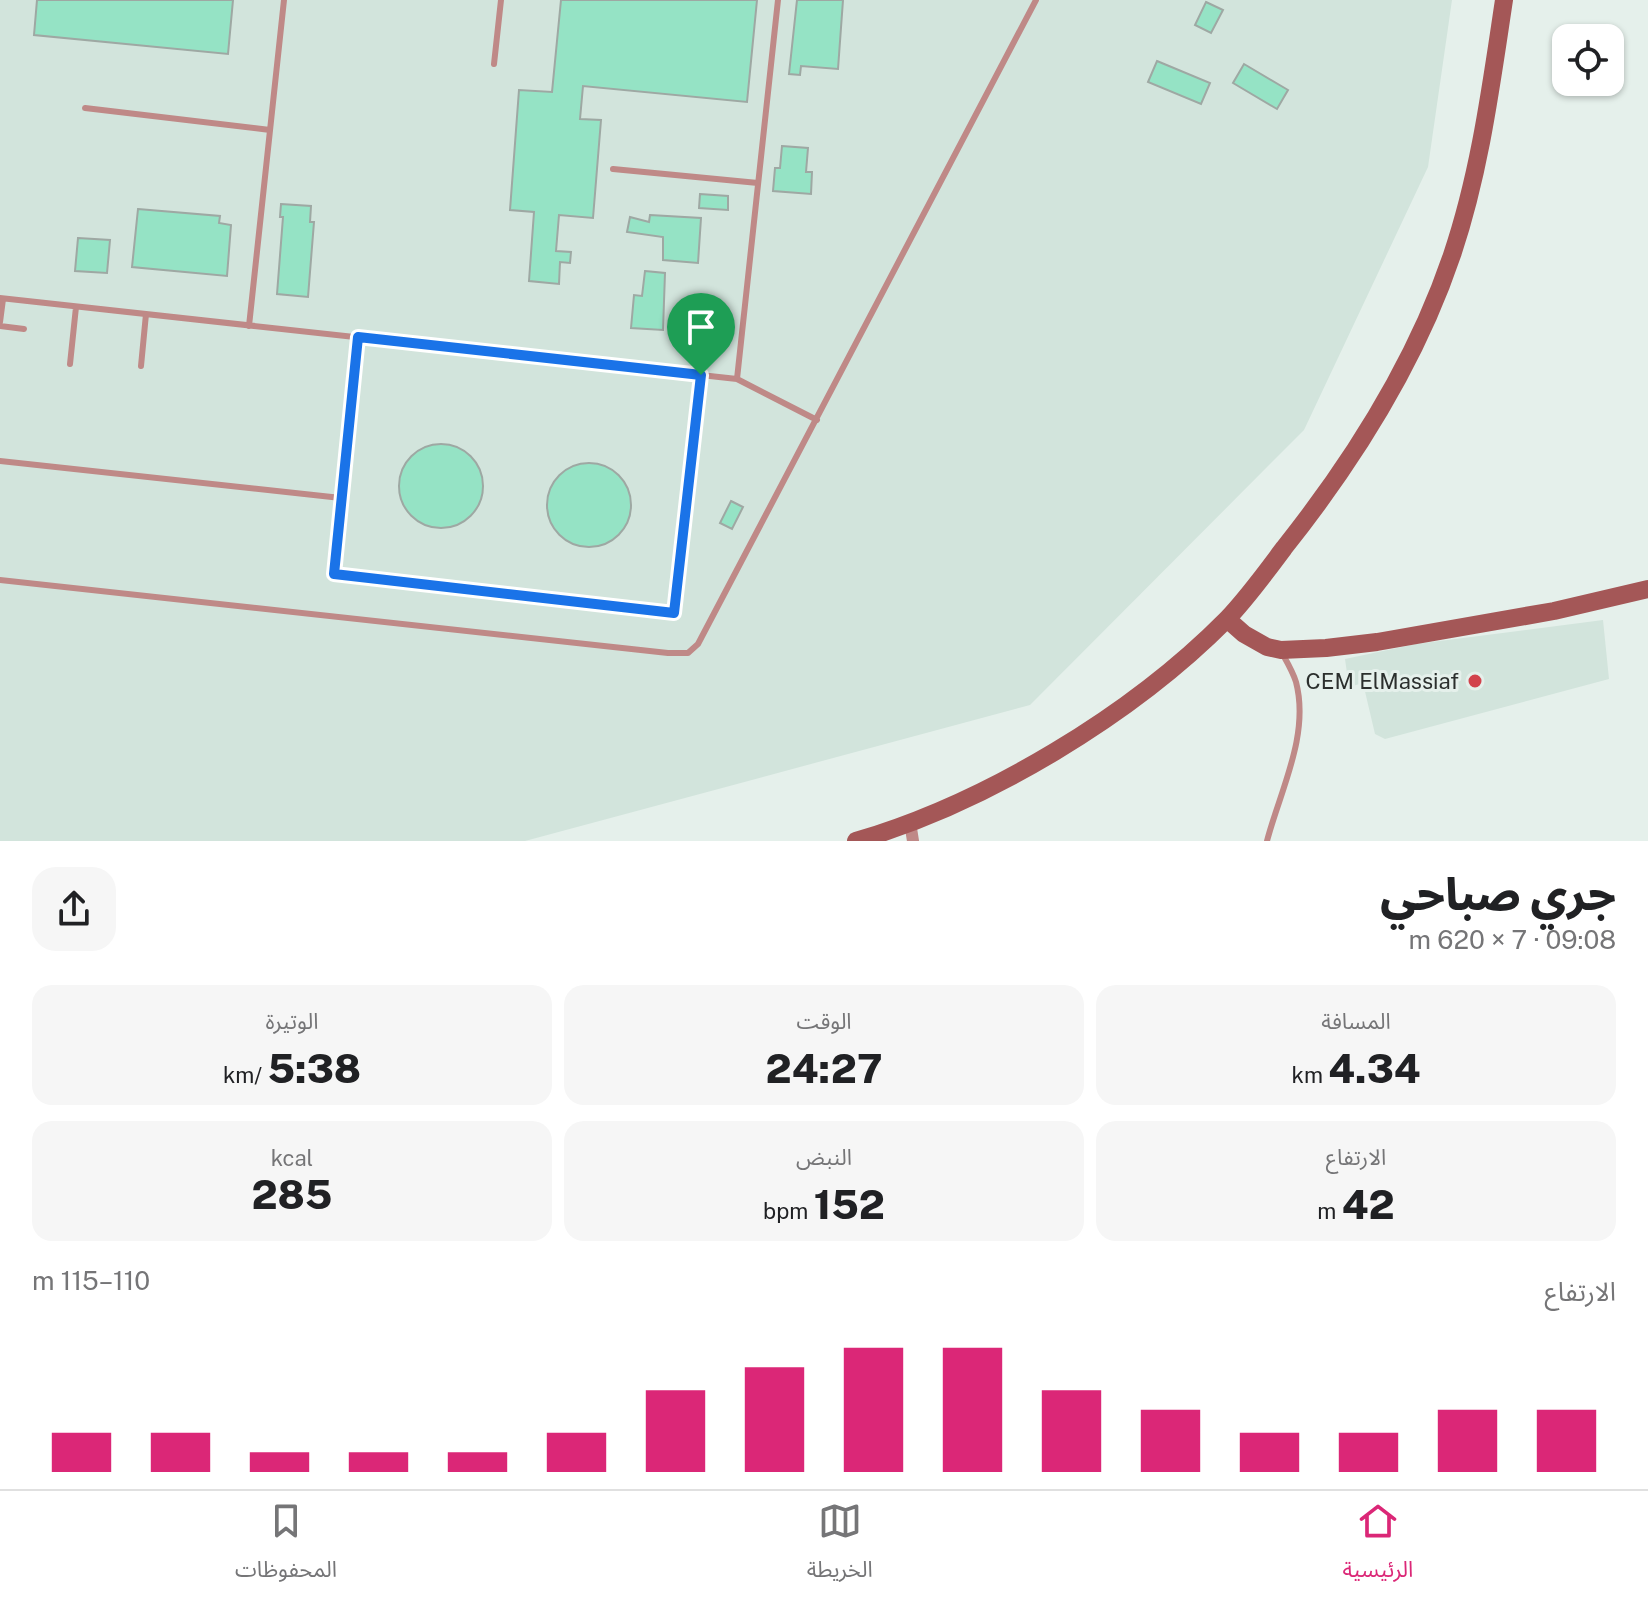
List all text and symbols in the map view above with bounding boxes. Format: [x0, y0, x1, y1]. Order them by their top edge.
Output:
map controls [1552, 24, 1624, 96]
button: locate [1552, 24, 1624, 96]
pin [667, 293, 735, 375]
icon: arrive [679, 305, 723, 349]
place label: CEM ElMassiaf [1306, 668, 1459, 694]
marker: CEM ElMassiaf [1466, 672, 1484, 690]
button: share [32, 867, 116, 951]
text: جري صباحي [1380, 868, 1616, 920]
text: 09:08 · 7 × 620 m [1408, 924, 1616, 955]
text: الوتيرة [266, 1008, 318, 1034]
text: الوقت [796, 1008, 852, 1034]
text: المسافة [1321, 1008, 1391, 1034]
text: 5:38 [267, 1045, 361, 1092]
text: 24:27 [766, 1045, 882, 1092]
text: 4.34 [1328, 1045, 1420, 1092]
text: /km [223, 1062, 267, 1088]
text: km [1292, 1062, 1328, 1088]
text: النبض [796, 1144, 852, 1170]
text: الارتفاع [1326, 1144, 1386, 1170]
text: kcal [271, 1145, 313, 1171]
text: 285 [252, 1171, 332, 1218]
text: 152 [814, 1181, 885, 1228]
text: 42 [1342, 1181, 1395, 1228]
text: bpm [763, 1198, 814, 1224]
text: m [1317, 1198, 1342, 1224]
text: 110–115 m [32, 1265, 150, 1296]
text: الارتفاع [1545, 1276, 1616, 1307]
tab: المحفوظات [235, 1499, 337, 1593]
tab: الخريطة [807, 1499, 873, 1593]
tab: الرئيسية [1342, 1499, 1413, 1593]

